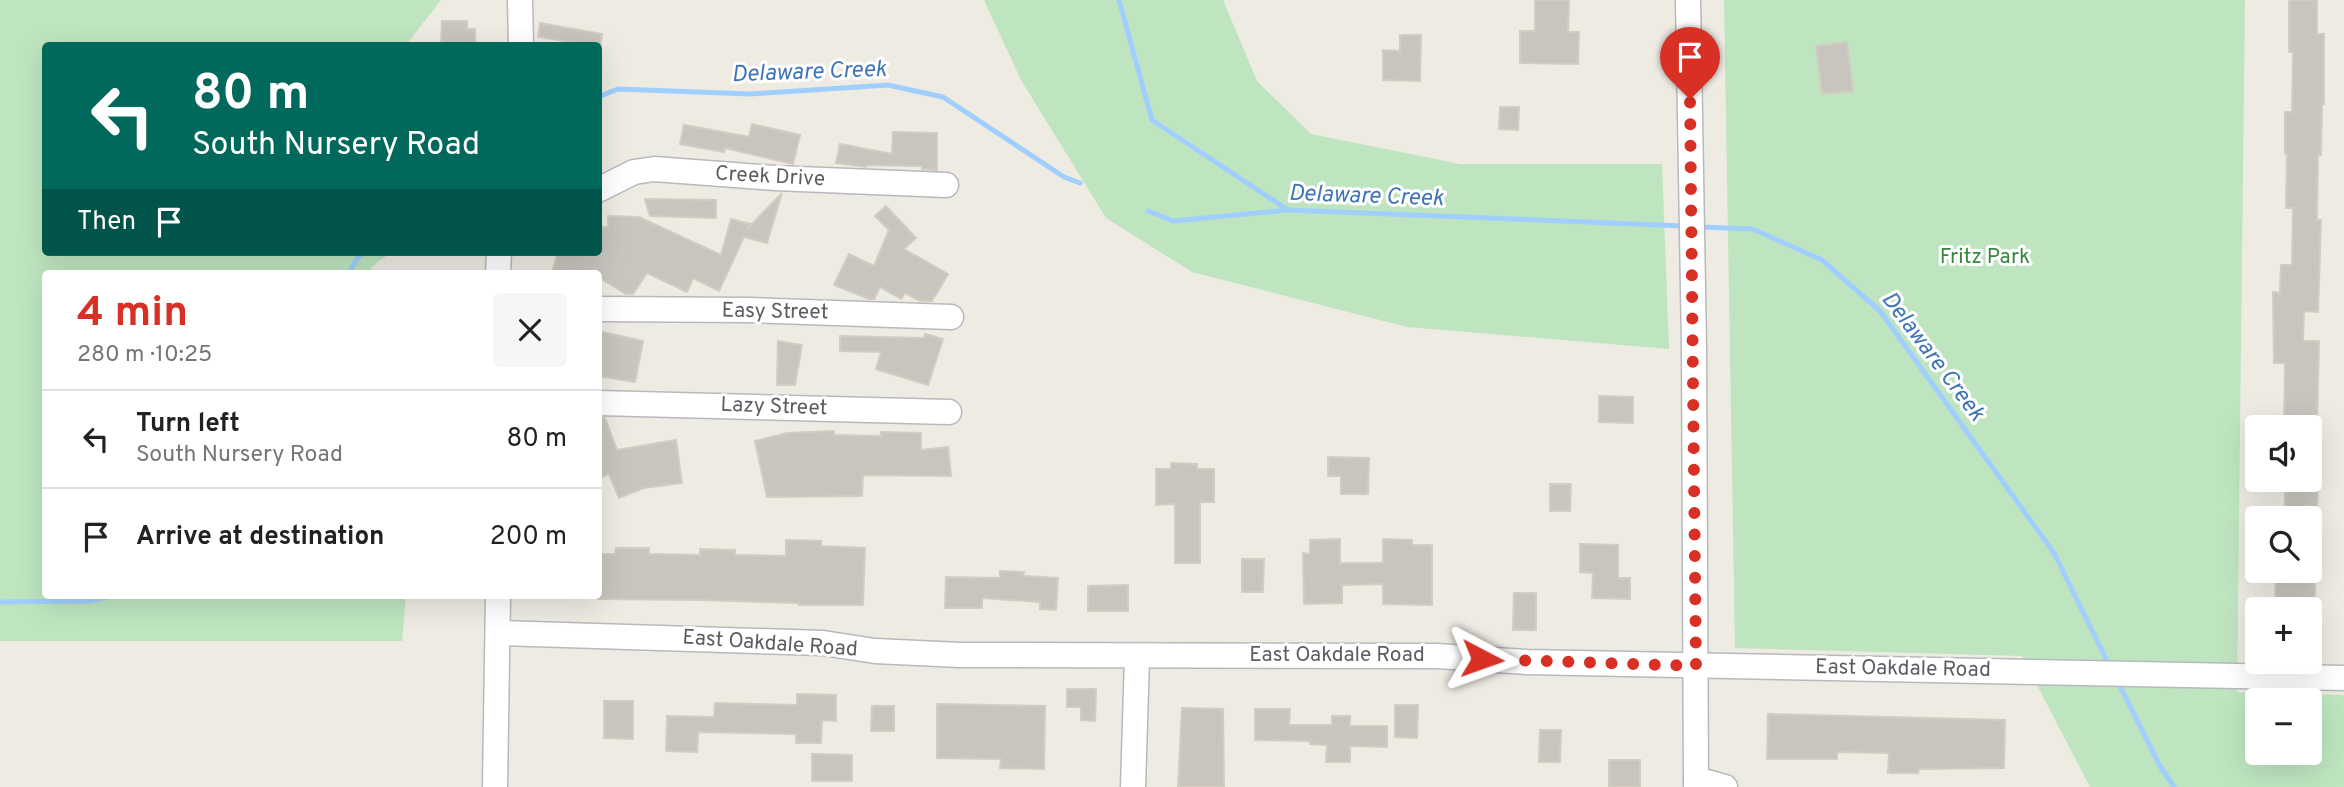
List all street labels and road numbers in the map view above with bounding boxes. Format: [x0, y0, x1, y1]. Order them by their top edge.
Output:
street label: Creek Drive [714, 161, 826, 193]
street label: Easy Street [721, 298, 829, 326]
street label: Lazy Street [720, 392, 828, 422]
street label: East Oakdale Road [681, 624, 859, 664]
street label: East Oakdale Road [1249, 642, 1425, 669]
street label: East Oakdale Road [1815, 654, 1991, 684]

